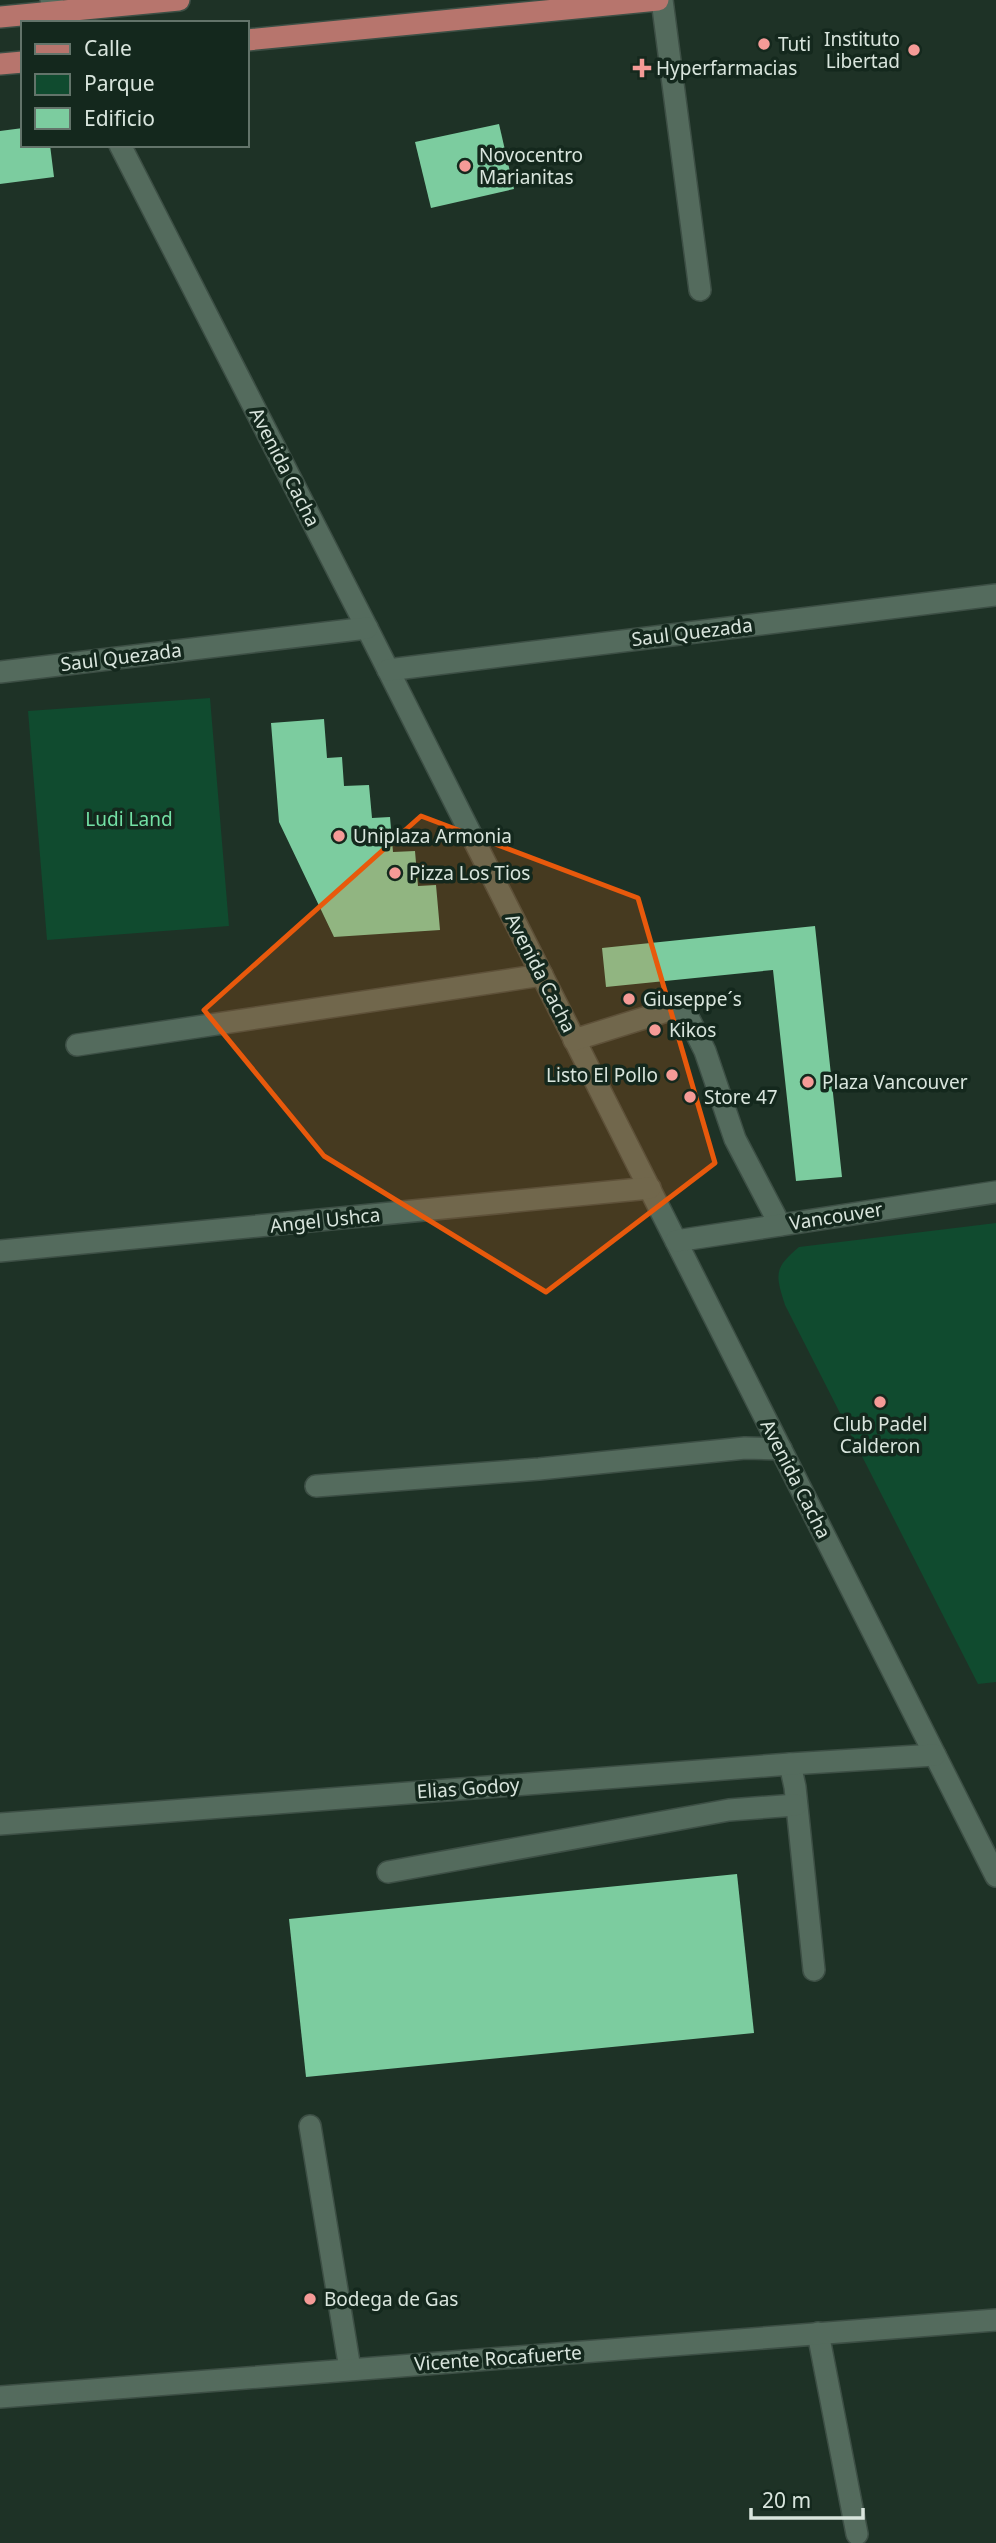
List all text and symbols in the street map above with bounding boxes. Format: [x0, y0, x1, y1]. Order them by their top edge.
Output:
legend [21, 21, 248, 147]
place label: Instituto Libertad [824, 26, 900, 74]
place label: Tuti [778, 31, 811, 57]
text: Calle [84, 34, 132, 62]
marker: Tuti [756, 36, 772, 52]
marker: Instituto Libertad [906, 42, 922, 58]
place label: Hyperfarmacias [656, 55, 797, 81]
marker: Hyperfarmacias [634, 60, 650, 76]
text: Parque [84, 69, 154, 97]
text: Edificio [84, 104, 155, 132]
place label: Novocentro Marianitas [479, 142, 583, 190]
marker: Novocentro Marianitas [457, 158, 473, 174]
street label: Avenida Cacha [244, 403, 326, 531]
street label: Saul Quezada [630, 612, 754, 652]
street label: Saul Quezada [59, 637, 183, 677]
park label: Ludi Land [85, 806, 173, 832]
place label: Uniplaza Armonia [353, 823, 512, 849]
marker: Uniplaza Armonia [331, 828, 347, 844]
place label: Pizza Los Tios [409, 860, 530, 886]
marker: Pizza Los Tios [387, 865, 403, 881]
street label: Avenida Cacha [500, 909, 582, 1037]
place label: Giuseppe´s [643, 986, 742, 1012]
marker: Giuseppe´s [621, 991, 637, 1007]
place label: Kikos [669, 1017, 716, 1043]
marker: Kikos [647, 1022, 663, 1038]
place label: Listo El Pollo [546, 1062, 658, 1088]
marker: Listo El Pollo [664, 1067, 680, 1083]
place label: Plaza Vancouver [822, 1069, 968, 1095]
marker: Plaza Vancouver [800, 1074, 816, 1090]
place label: Store 47 [704, 1084, 778, 1110]
marker: Store 47 [682, 1089, 698, 1105]
street label: Vancouver [788, 1196, 885, 1236]
street label: Angel Ushca [269, 1201, 381, 1239]
marker: Club Padel Calderon [872, 1394, 888, 1410]
place label: Club Padel Calderon [833, 1411, 927, 1459]
street label: Avenida Cacha [755, 1415, 837, 1543]
street label: Elias Godoy [416, 1771, 521, 1805]
place label: Bodega de Gas [324, 2286, 458, 2312]
marker: Bodega de Gas [302, 2291, 318, 2307]
street label: Vicente Rocafuerte [413, 2339, 583, 2377]
scale bar [751, 2476, 863, 2520]
text: 20 m [762, 2486, 811, 2514]

